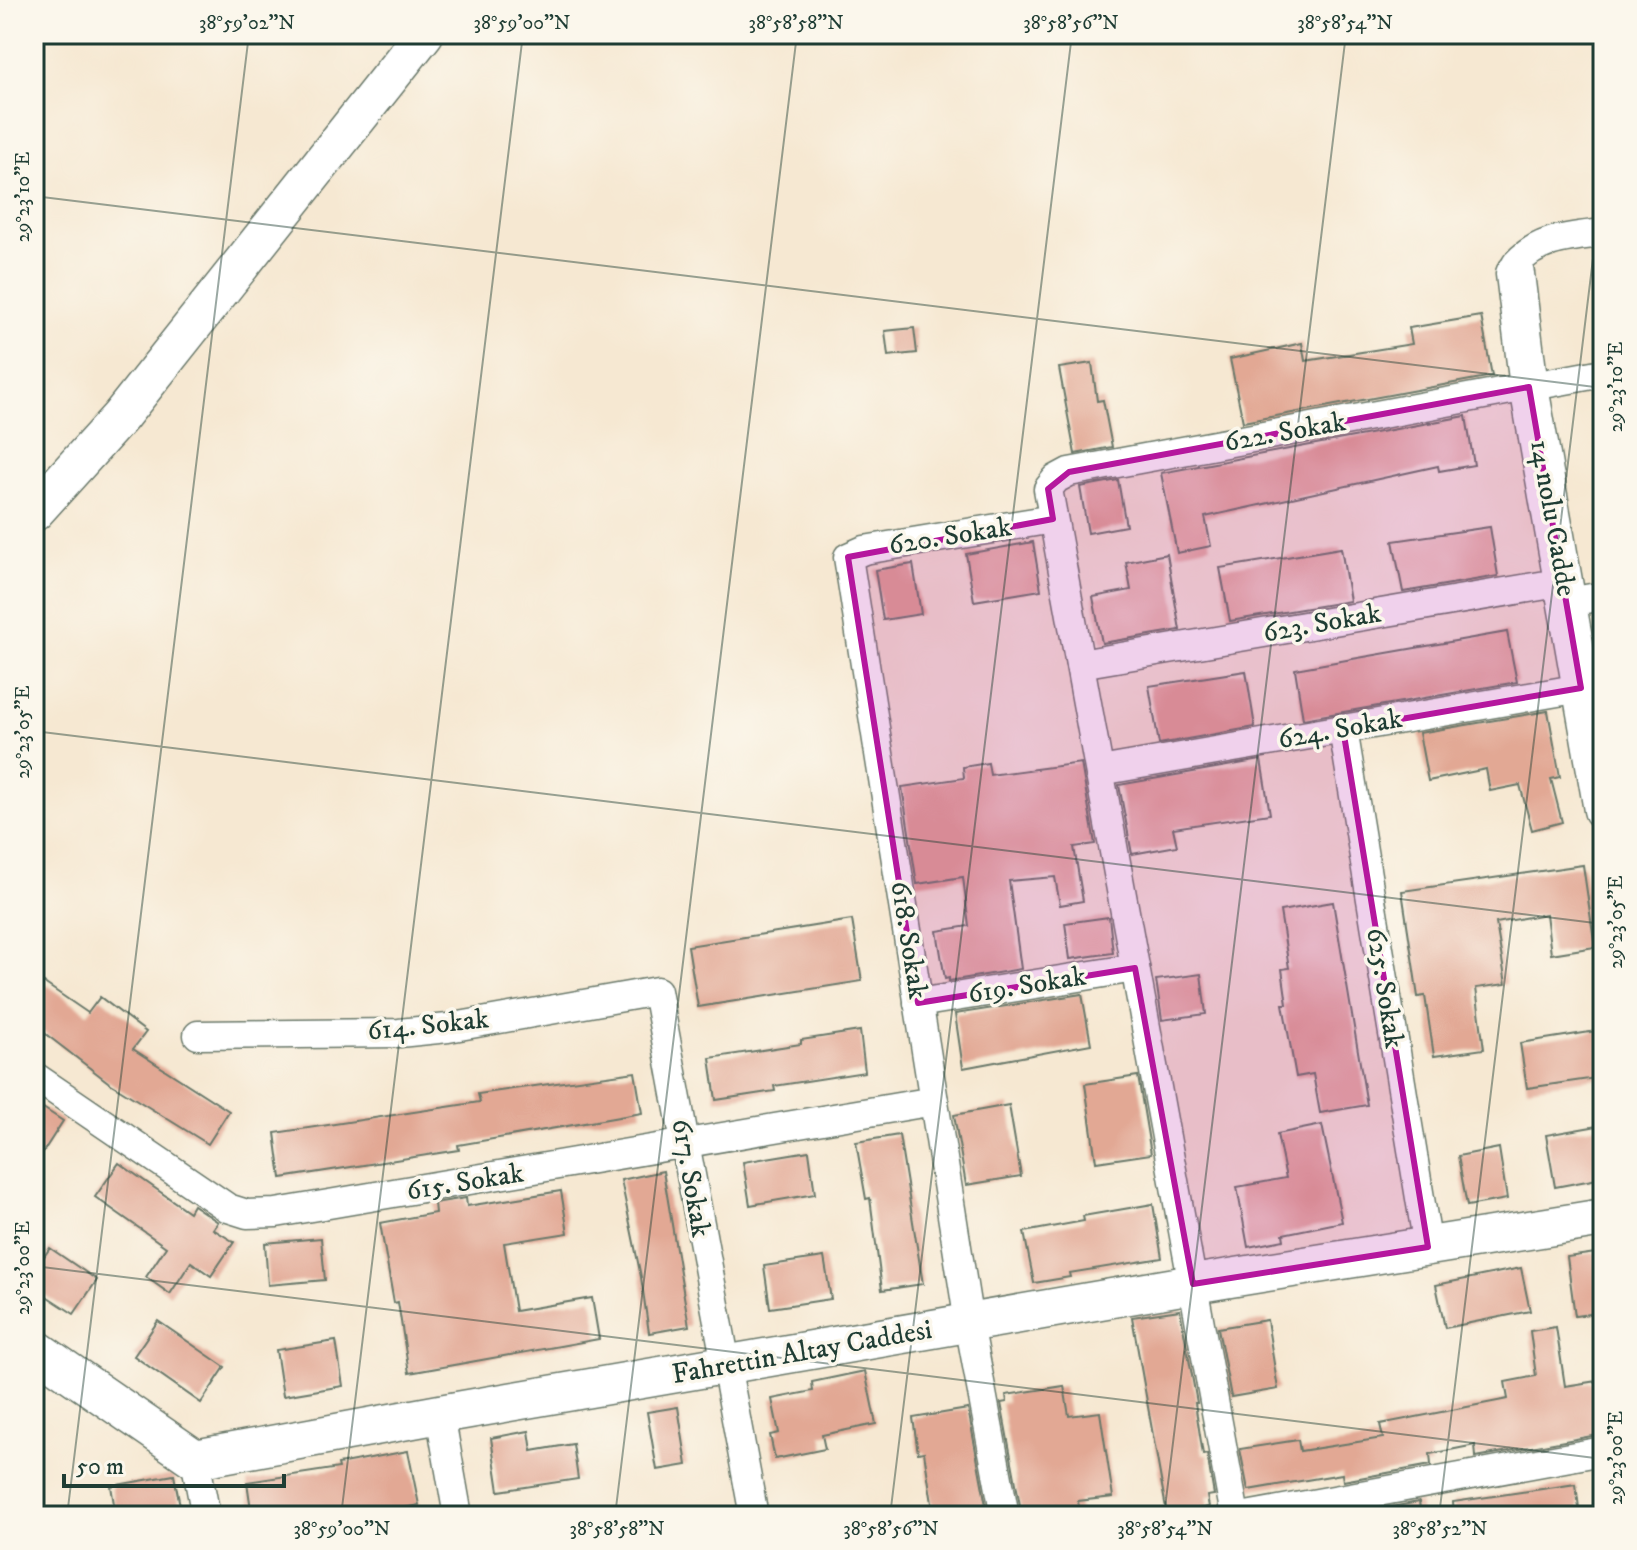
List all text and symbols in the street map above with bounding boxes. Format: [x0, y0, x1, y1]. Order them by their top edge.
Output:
text: 38°59'02"N [199, 11, 295, 36]
text: 38°59'00"N [474, 11, 570, 36]
text: 38°58'58"N [748, 11, 844, 36]
text: 38°58'56"N [1023, 11, 1119, 36]
text: 38°58'54"N [1297, 11, 1393, 36]
text: 29°23'10"E [11, 152, 36, 242]
text: 29°23'10"E [1604, 342, 1629, 432]
street label: 622. Sokak [1221, 404, 1349, 460]
street label: 14 nolu Cadde [1522, 437, 1584, 599]
street label: 620. Sokak [886, 509, 1014, 563]
street label: 623. Sokak [1260, 595, 1384, 651]
text: 29°23'05"E [11, 685, 36, 779]
street label: 624. Sokak [1275, 701, 1405, 757]
text: 29°23'05"E [1604, 875, 1629, 969]
street label: 618. Sokak [882, 878, 936, 1002]
street label: 625. Sokak [1358, 925, 1412, 1051]
street label: 619. Sokak [965, 958, 1089, 1012]
street label: 614. Sokak [366, 1001, 491, 1049]
street label: 617. Sokak [663, 1116, 719, 1240]
street label: 615. Sokak [404, 1155, 526, 1209]
text: 29°23'00"E [11, 1221, 36, 1315]
street label: Fahrettin Altay Caddesi [669, 1312, 935, 1392]
text: 29°23'00"E [1604, 1411, 1629, 1505]
scale bar [64, 1438, 284, 1488]
text: 50 m [76, 1452, 124, 1482]
text: 38°59'00"N [294, 1517, 390, 1542]
text: 38°58'58"N [569, 1517, 665, 1542]
text: 38°58'56"N [843, 1517, 939, 1542]
text: 38°58'54"N [1117, 1517, 1213, 1542]
text: 38°58'52"N [1393, 1517, 1488, 1542]

